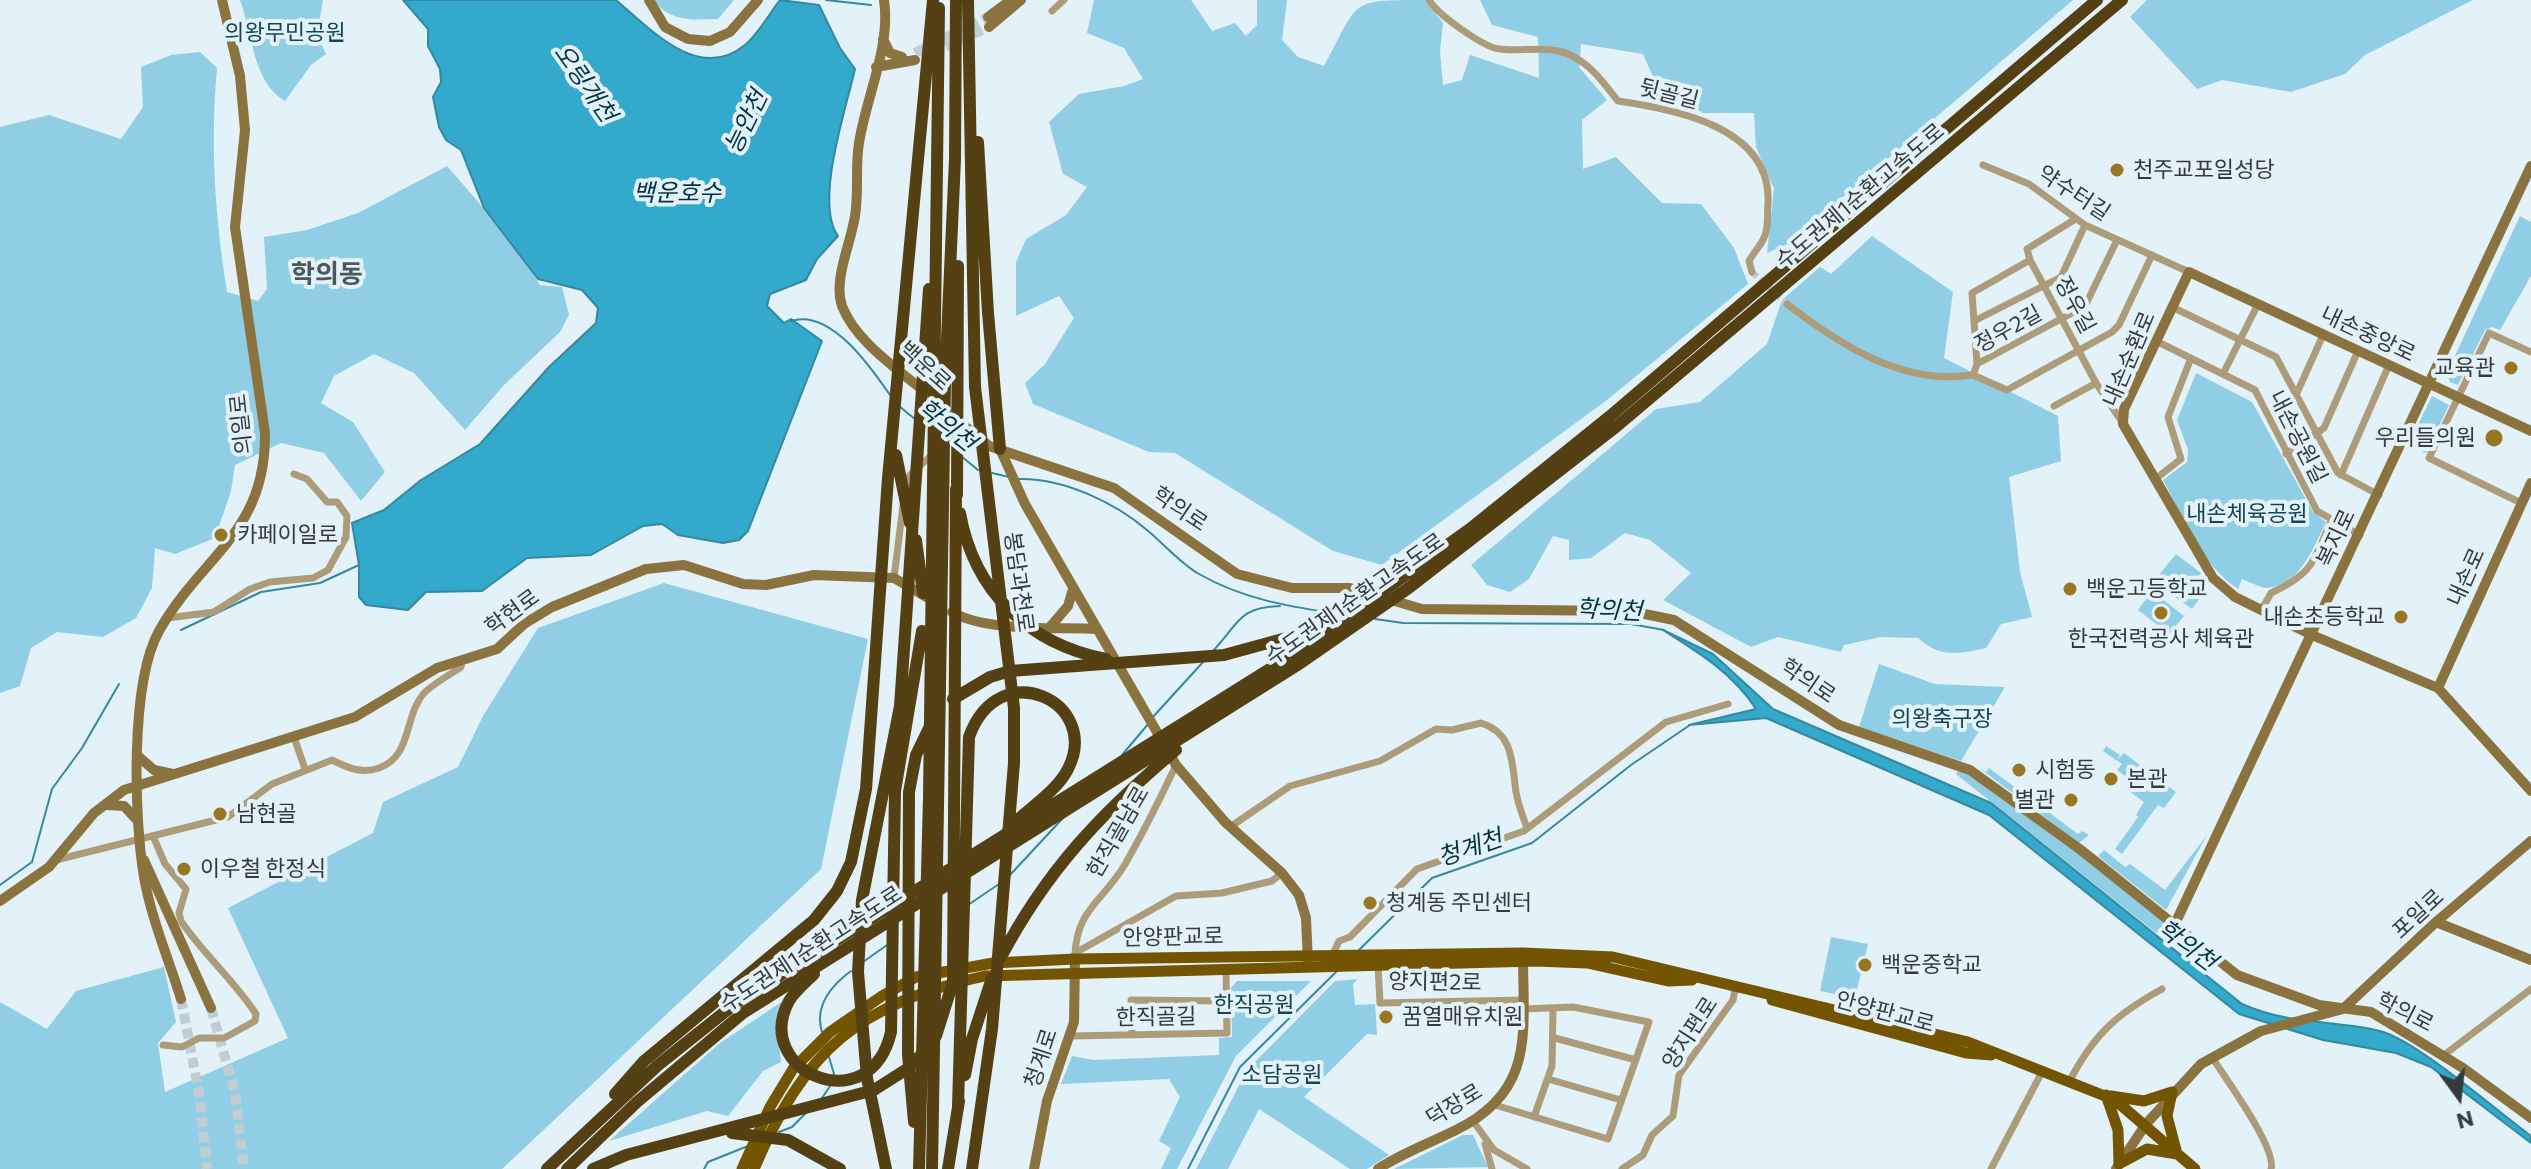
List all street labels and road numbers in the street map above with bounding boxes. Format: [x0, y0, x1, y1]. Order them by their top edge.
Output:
street label: 뒷골길 [1636, 74, 1702, 114]
street label: 수도권제1순환고속도로 [1770, 118, 1950, 274]
street label: 약수터길 [2033, 160, 2115, 226]
street label: 정우길 [2049, 272, 2101, 338]
street label: 정우2길 [1970, 300, 2046, 358]
street label: 내손중앙로 [2317, 301, 2419, 367]
street label: 내손순환로 [2097, 307, 2161, 411]
street label: 백운로 [894, 336, 956, 396]
street label: 내손공원길 [2263, 386, 2333, 488]
street label: 의일로 [225, 392, 257, 456]
street label: 학의로 [1147, 481, 1213, 537]
street label: 복지로 [2311, 505, 2361, 571]
street label: 수도권제1순환고속도로 [1261, 527, 1449, 671]
street label: 봉담과천로 [999, 530, 1039, 634]
street label: 내손로 [2442, 544, 2490, 610]
street label: 학현로 [480, 583, 544, 641]
street label: 학의로 [1775, 653, 1841, 709]
street label: 한직골남로 [1081, 782, 1155, 882]
street label: 수도권제1순환고속도로 [715, 880, 907, 1018]
street label: 포일로 [2387, 884, 2449, 944]
street label: 안양판교로 [1122, 923, 1224, 951]
street label: 양지편2로 [1388, 968, 1482, 996]
street label: 안양판교로 [1833, 986, 1937, 1038]
street label: 학의로 [2372, 986, 2438, 1038]
street label: 양지편로 [1657, 992, 1723, 1074]
street label: 한직골길 [1115, 1003, 1197, 1031]
street label: 청계로 [1019, 1025, 1063, 1091]
street label: 덕장로 [1421, 1078, 1487, 1132]

